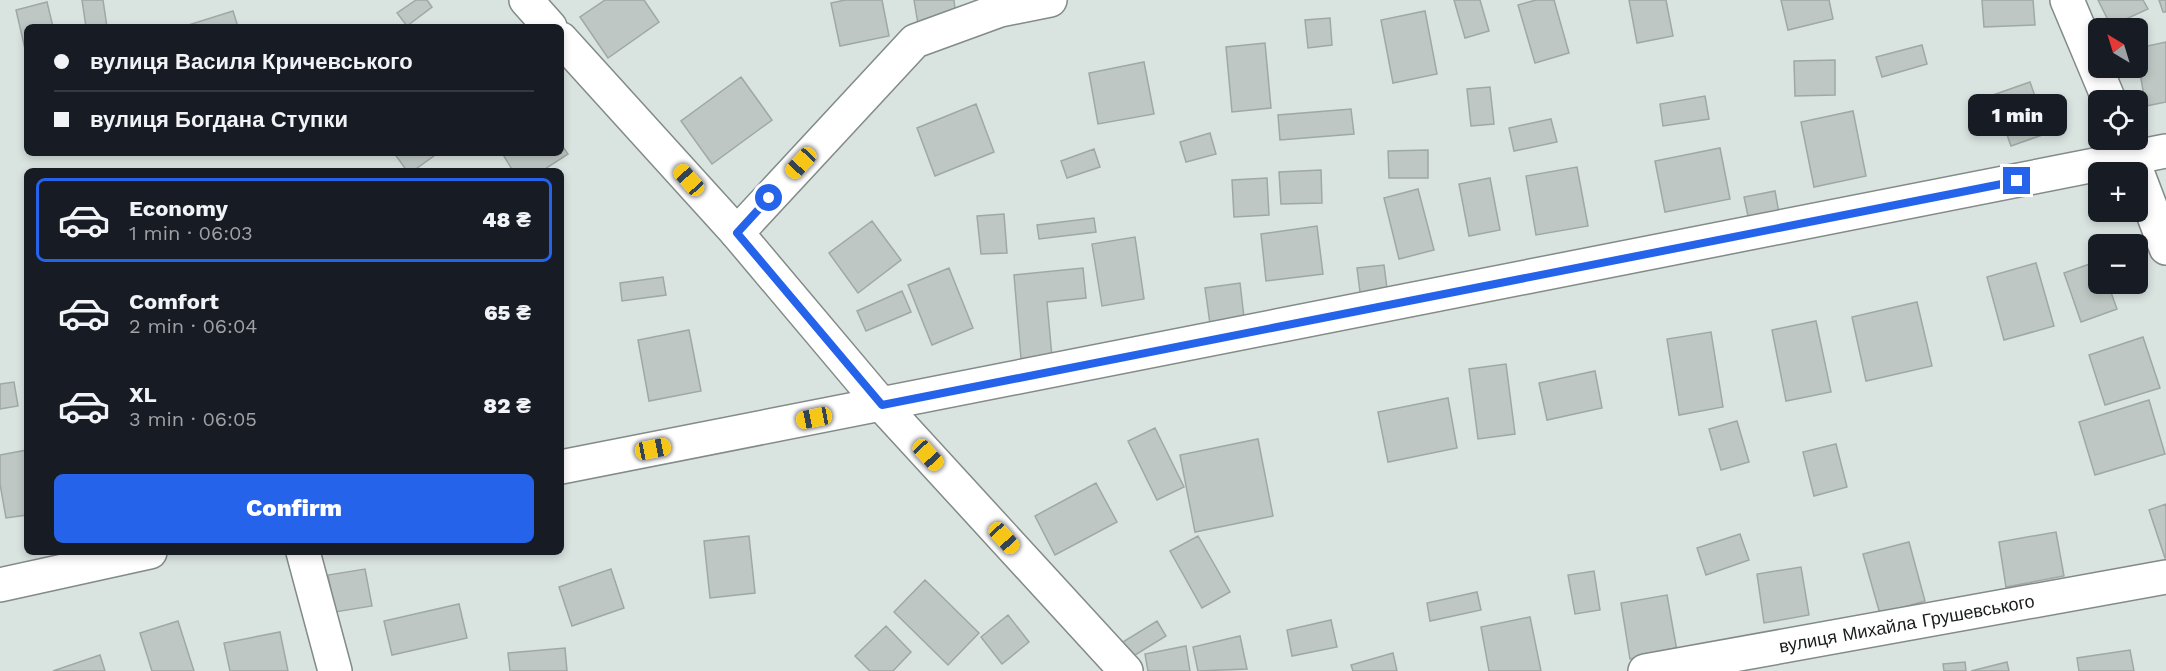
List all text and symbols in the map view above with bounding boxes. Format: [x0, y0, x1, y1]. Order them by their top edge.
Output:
north arrow [2088, 18, 2148, 78]
map controls [2088, 18, 2148, 294]
text: вулиця Василя Кричевського [90, 49, 413, 74]
button: locate [2088, 90, 2148, 150]
callout: 1 min [1968, 94, 2066, 136]
text: 1 min [1992, 103, 2043, 127]
text: вулиця Богдана Ступки [90, 107, 348, 132]
car [782, 144, 820, 182]
car [670, 161, 708, 199]
button: + [2088, 162, 2148, 222]
route end [2003, 167, 2030, 194]
route start [755, 184, 782, 211]
icon: car [57, 193, 111, 247]
text: Economy [129, 196, 228, 221]
text: 48 ₴ [482, 207, 531, 232]
text: 1 min · 06:03 [129, 221, 253, 245]
button: − [2088, 234, 2148, 294]
icon: car [57, 286, 111, 340]
text: Comfort [129, 289, 219, 314]
text: 65 ₴ [484, 300, 531, 325]
text: 2 min · 06:04 [129, 314, 258, 338]
icon: car [57, 379, 111, 433]
text: XL [129, 382, 157, 407]
text: 82 ₴ [483, 393, 531, 418]
car [795, 406, 833, 430]
text: 3 min · 06:05 [129, 407, 257, 431]
car [909, 436, 947, 474]
car [634, 437, 672, 461]
button: Confirm [54, 474, 534, 543]
car [985, 519, 1023, 557]
street label: вулиця Михайла Грушевського [1777, 590, 2036, 657]

